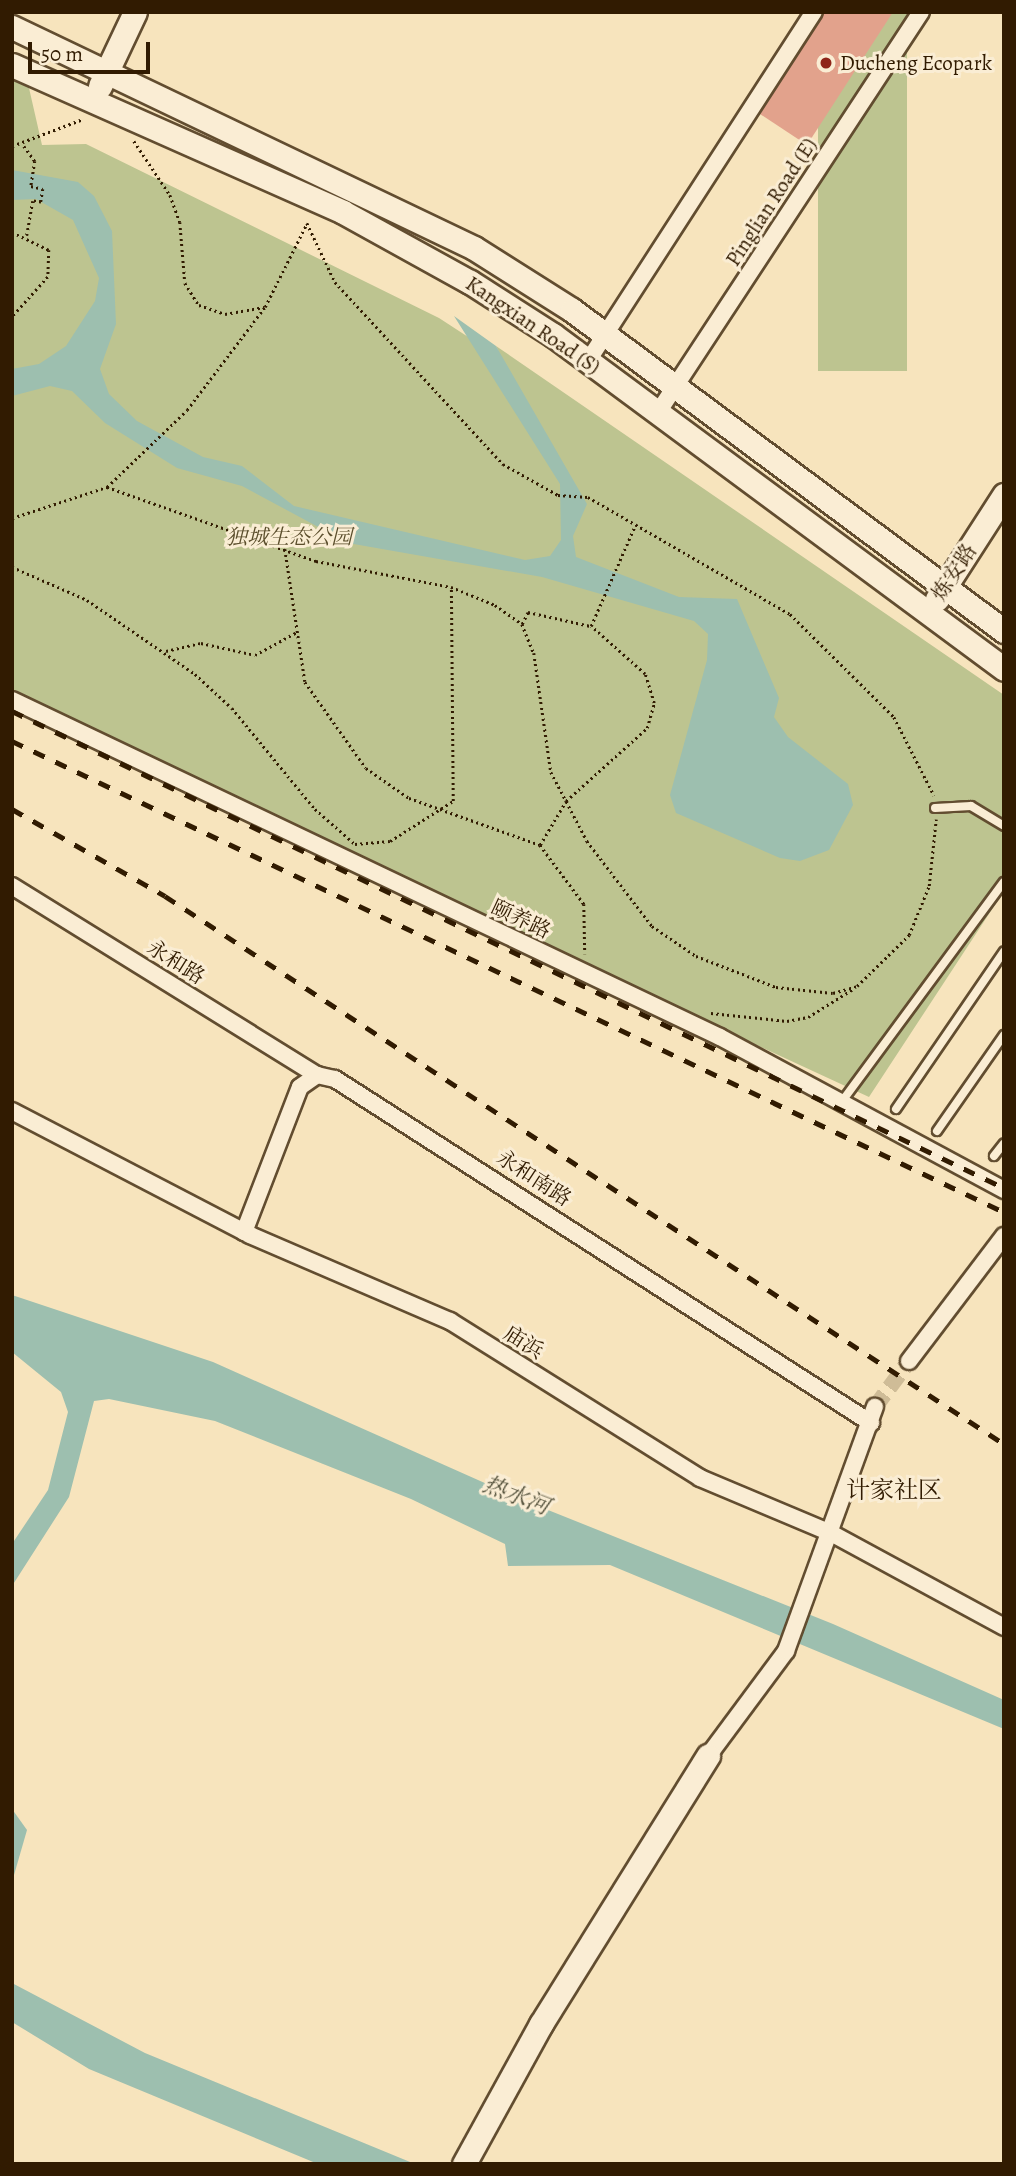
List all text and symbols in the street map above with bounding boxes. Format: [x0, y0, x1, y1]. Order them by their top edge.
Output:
scale bar [32, 28, 154, 72]
text: 50 m [41, 40, 83, 68]
place label: Ducheng Ecopark [840, 50, 992, 76]
marker: Ducheng Ecopark [818, 55, 834, 71]
street label: Pinglian Road (E) [720, 133, 822, 271]
street label: Kangxian Road (S) [461, 271, 605, 379]
park label: 独城生态公园 [226, 524, 352, 550]
street label: 炼安路 [926, 539, 982, 605]
street label: 颐养路 [487, 894, 555, 944]
street label: 永和路 [143, 935, 209, 989]
street label: 永和南路 [492, 1145, 576, 1211]
street label: 庙浜 [500, 1320, 548, 1364]
water label: 热水河 [479, 1471, 553, 1521]
district label: 计家社区 [846, 1477, 942, 1505]

